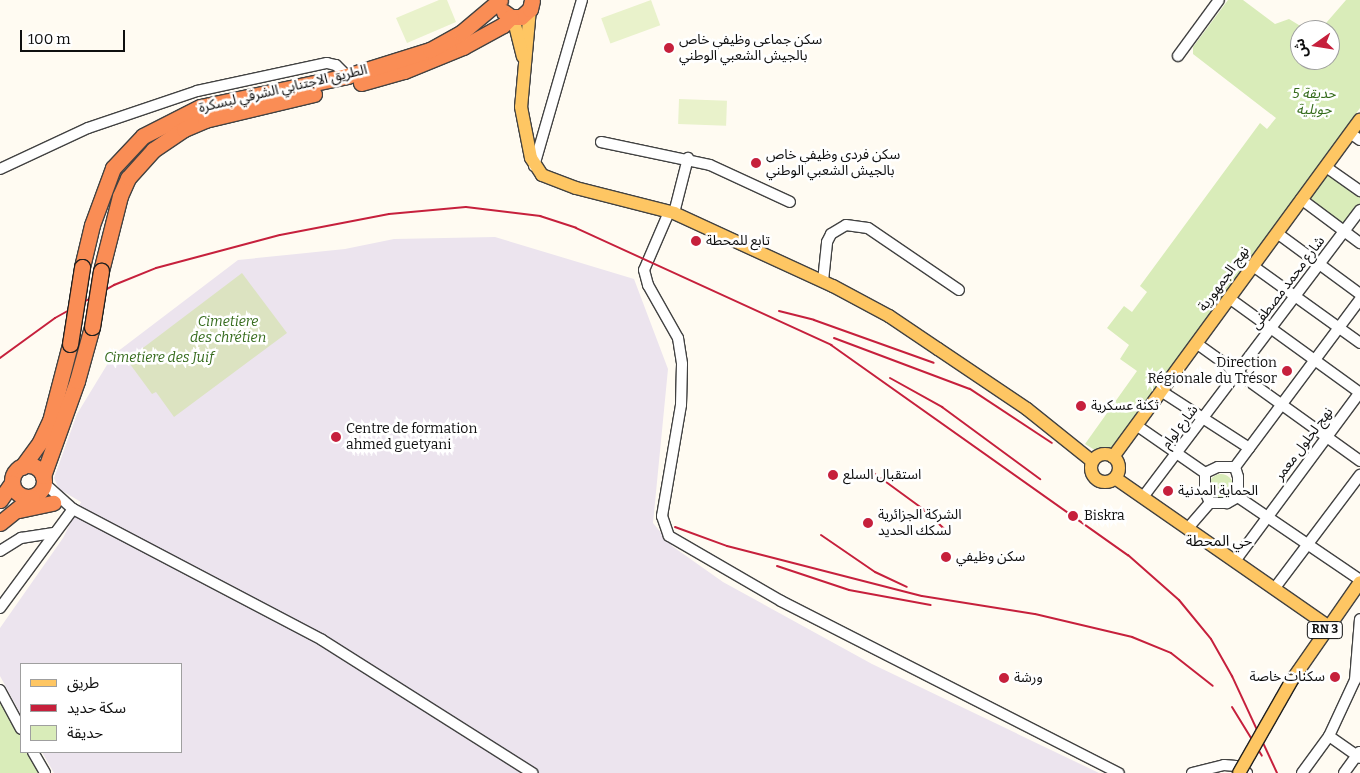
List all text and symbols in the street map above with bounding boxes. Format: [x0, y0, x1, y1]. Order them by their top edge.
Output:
scale bar [22, 20, 128, 52]
north arrow [1290, 20, 1340, 70]
text: 100 m [28, 30, 71, 48]
place label: سكن جماعي وظيفي خاص بالجيش الشعبي الوطني [679, 32, 822, 64]
text: ش [1290, 37, 1311, 60]
marker: سكن جماعي وظيفي خاص بالجيش الشعبي الوطني [663, 42, 675, 54]
street label: الطريق الاجتنابي الشرقي لبسكرة [197, 61, 369, 117]
park label: حديقة 5 جويلية [1292, 86, 1336, 118]
place label: سكن فردي وظيفي خاص بالجيش الشعبي الوطني [766, 147, 900, 180]
marker: سكن فردي وظيفي خاص بالجيش الشعبي الوطني [750, 157, 762, 169]
place label: تابع للمحطة [706, 233, 770, 249]
street label: شارع محمد مصطفى [1247, 233, 1329, 333]
marker: تابع للمحطة [690, 235, 702, 247]
street label: نهج الجمهورية [1195, 243, 1253, 315]
park label: Cimetiere des chrétien [190, 314, 266, 347]
park label: Cimetiere des Juif [104, 350, 214, 366]
place label: Direction Régionale du Trésor [1147, 355, 1277, 388]
marker: Direction Régionale du Trésor [1281, 365, 1293, 377]
place label: ثكنة عسكرية [1091, 398, 1159, 414]
marker: ثكنة عسكرية [1075, 400, 1087, 412]
street label: شارع لوام [1158, 402, 1202, 452]
street label: نهج لحلول معمر [1271, 404, 1337, 484]
place label: Centre de formation ahmed guetyani [346, 421, 477, 454]
marker: Centre de formation ahmed guetyani [330, 431, 342, 443]
place label: استقبال السلع [843, 467, 921, 483]
marker: استقبال السلع [827, 469, 839, 481]
place label: الحماية المدنية [1178, 483, 1258, 499]
marker: الحماية المدنية [1162, 485, 1174, 497]
place label: الشركة الجزائرية لسكك الحديد [878, 507, 962, 540]
place label: Biskra [1084, 508, 1125, 524]
marker: Biskra [1066, 509, 1080, 523]
marker: الشركة الجزائرية لسكك الحديد [862, 517, 874, 529]
district label: حي المحطة [1186, 533, 1252, 551]
place label: سكن وظيفي [956, 549, 1025, 565]
marker: سكن وظيفي [940, 551, 952, 563]
road number: RN 3 [1306, 620, 1344, 640]
legend [20, 663, 182, 753]
place label: سكنات خاصة [1250, 669, 1325, 685]
place label: ورشة [1014, 670, 1043, 686]
marker: سكنات خاصة [1329, 671, 1341, 683]
marker: ورشة [998, 672, 1010, 684]
text: طريق [67, 674, 99, 692]
text: سكة حديد [67, 699, 126, 717]
text: حديقة [67, 724, 103, 742]

